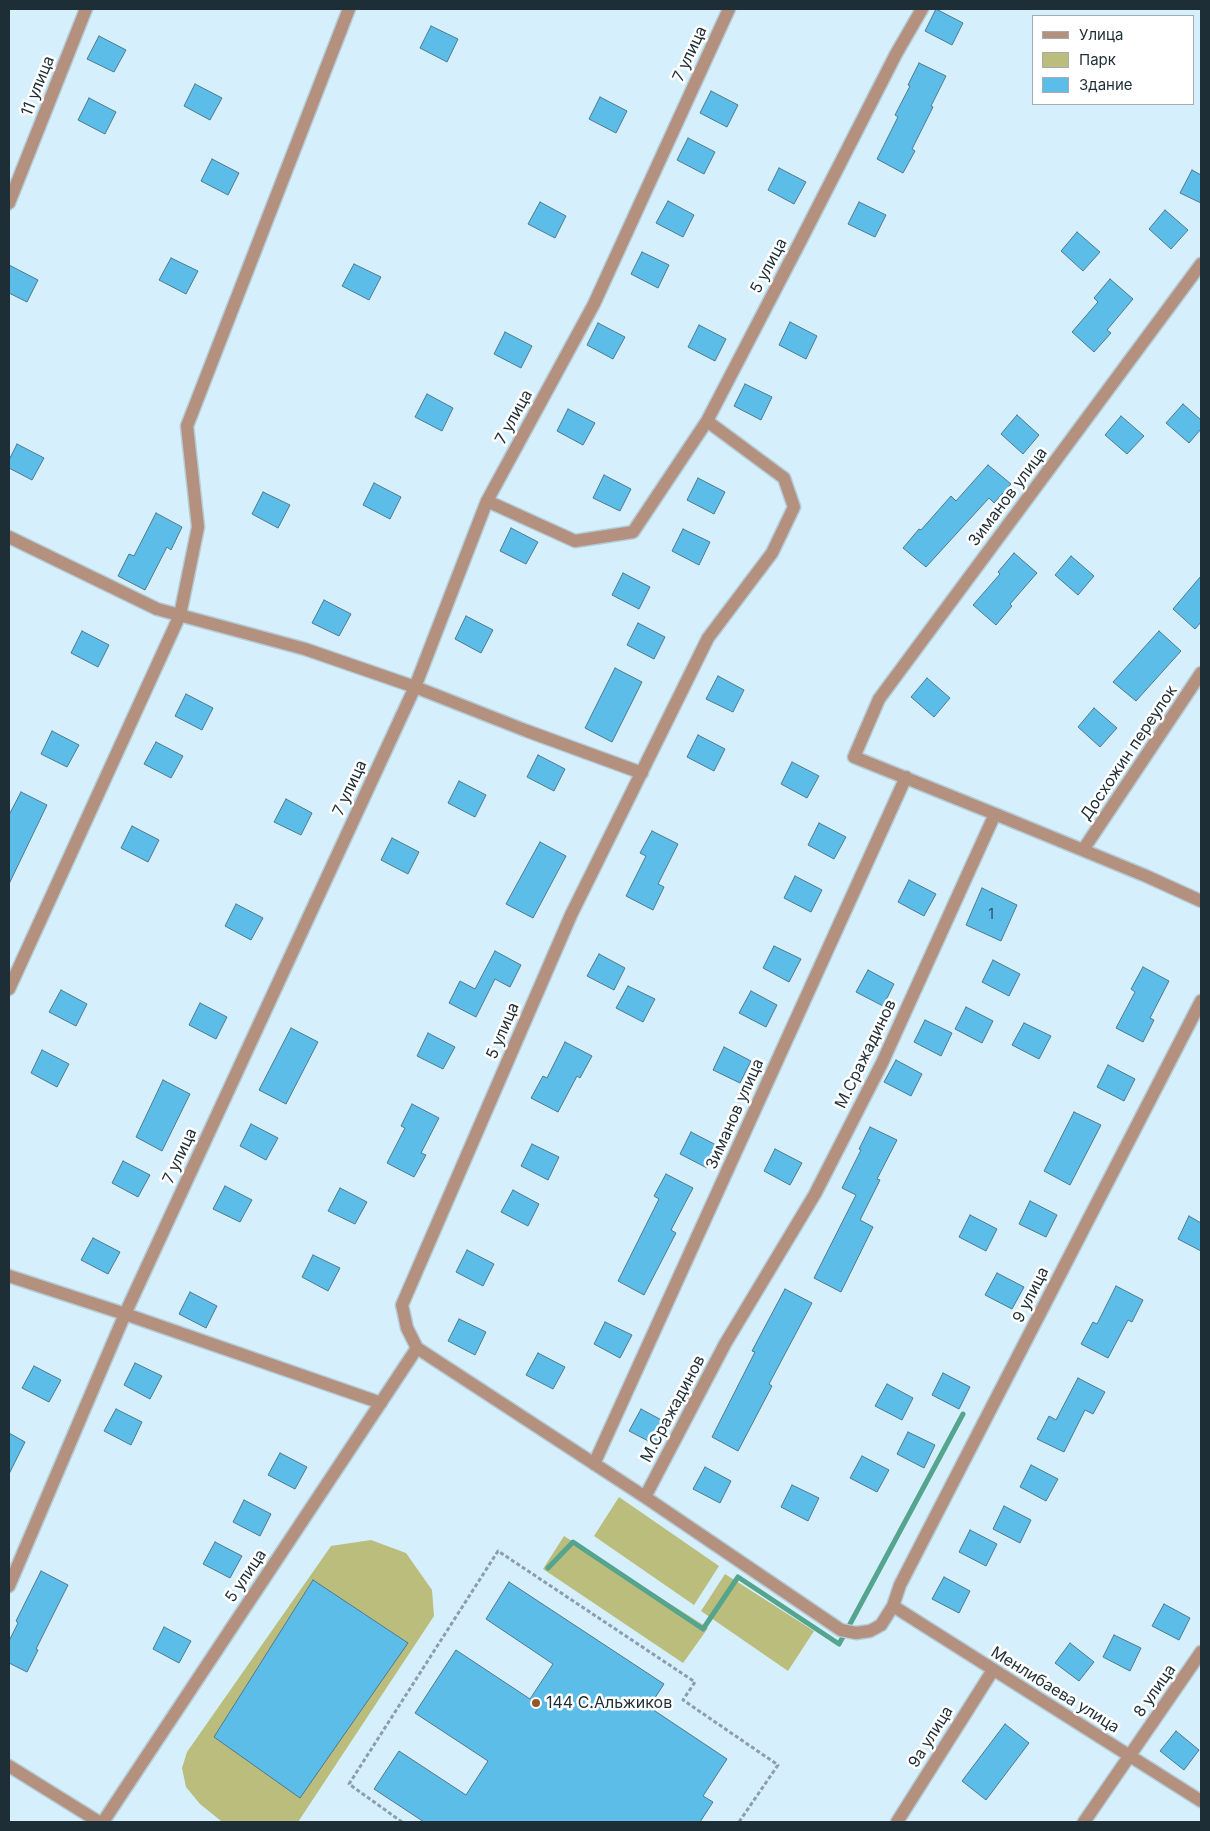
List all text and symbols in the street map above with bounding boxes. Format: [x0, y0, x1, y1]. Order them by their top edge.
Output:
legend [1032, 15, 1195, 105]
street label: 7 улица [669, 23, 711, 85]
text: Улица [1079, 25, 1123, 44]
text: Парк [1079, 50, 1116, 69]
street label: 11 улица [17, 53, 59, 119]
text: Здание [1079, 75, 1133, 94]
street label: 5 улица [747, 235, 791, 297]
street label: 7 улица [491, 387, 537, 447]
street label: Зиманов улица [965, 444, 1051, 550]
street label: Досхожин переулок [1077, 682, 1181, 824]
street label: 7 улица [329, 757, 371, 819]
house number: 1 [988, 907, 994, 923]
street label: М.Сражадинов [831, 997, 901, 1111]
street label: 5 улица [483, 1000, 523, 1062]
street label: Зиманов улица [702, 1056, 768, 1172]
street label: 7 улица [159, 1125, 201, 1187]
street label: 9 улица [1009, 1264, 1053, 1326]
street label: М.Сражадинов [637, 1352, 709, 1466]
street label: 5 улица [221, 1546, 271, 1606]
street label: Менлибаева улица [987, 1643, 1123, 1737]
street label: 8 улица [1130, 1661, 1180, 1721]
place label: 144 С.Альжиков [546, 1693, 672, 1713]
marker: 144 С.Альжиков [530, 1697, 542, 1709]
street label: 9а улица [905, 1703, 957, 1771]

